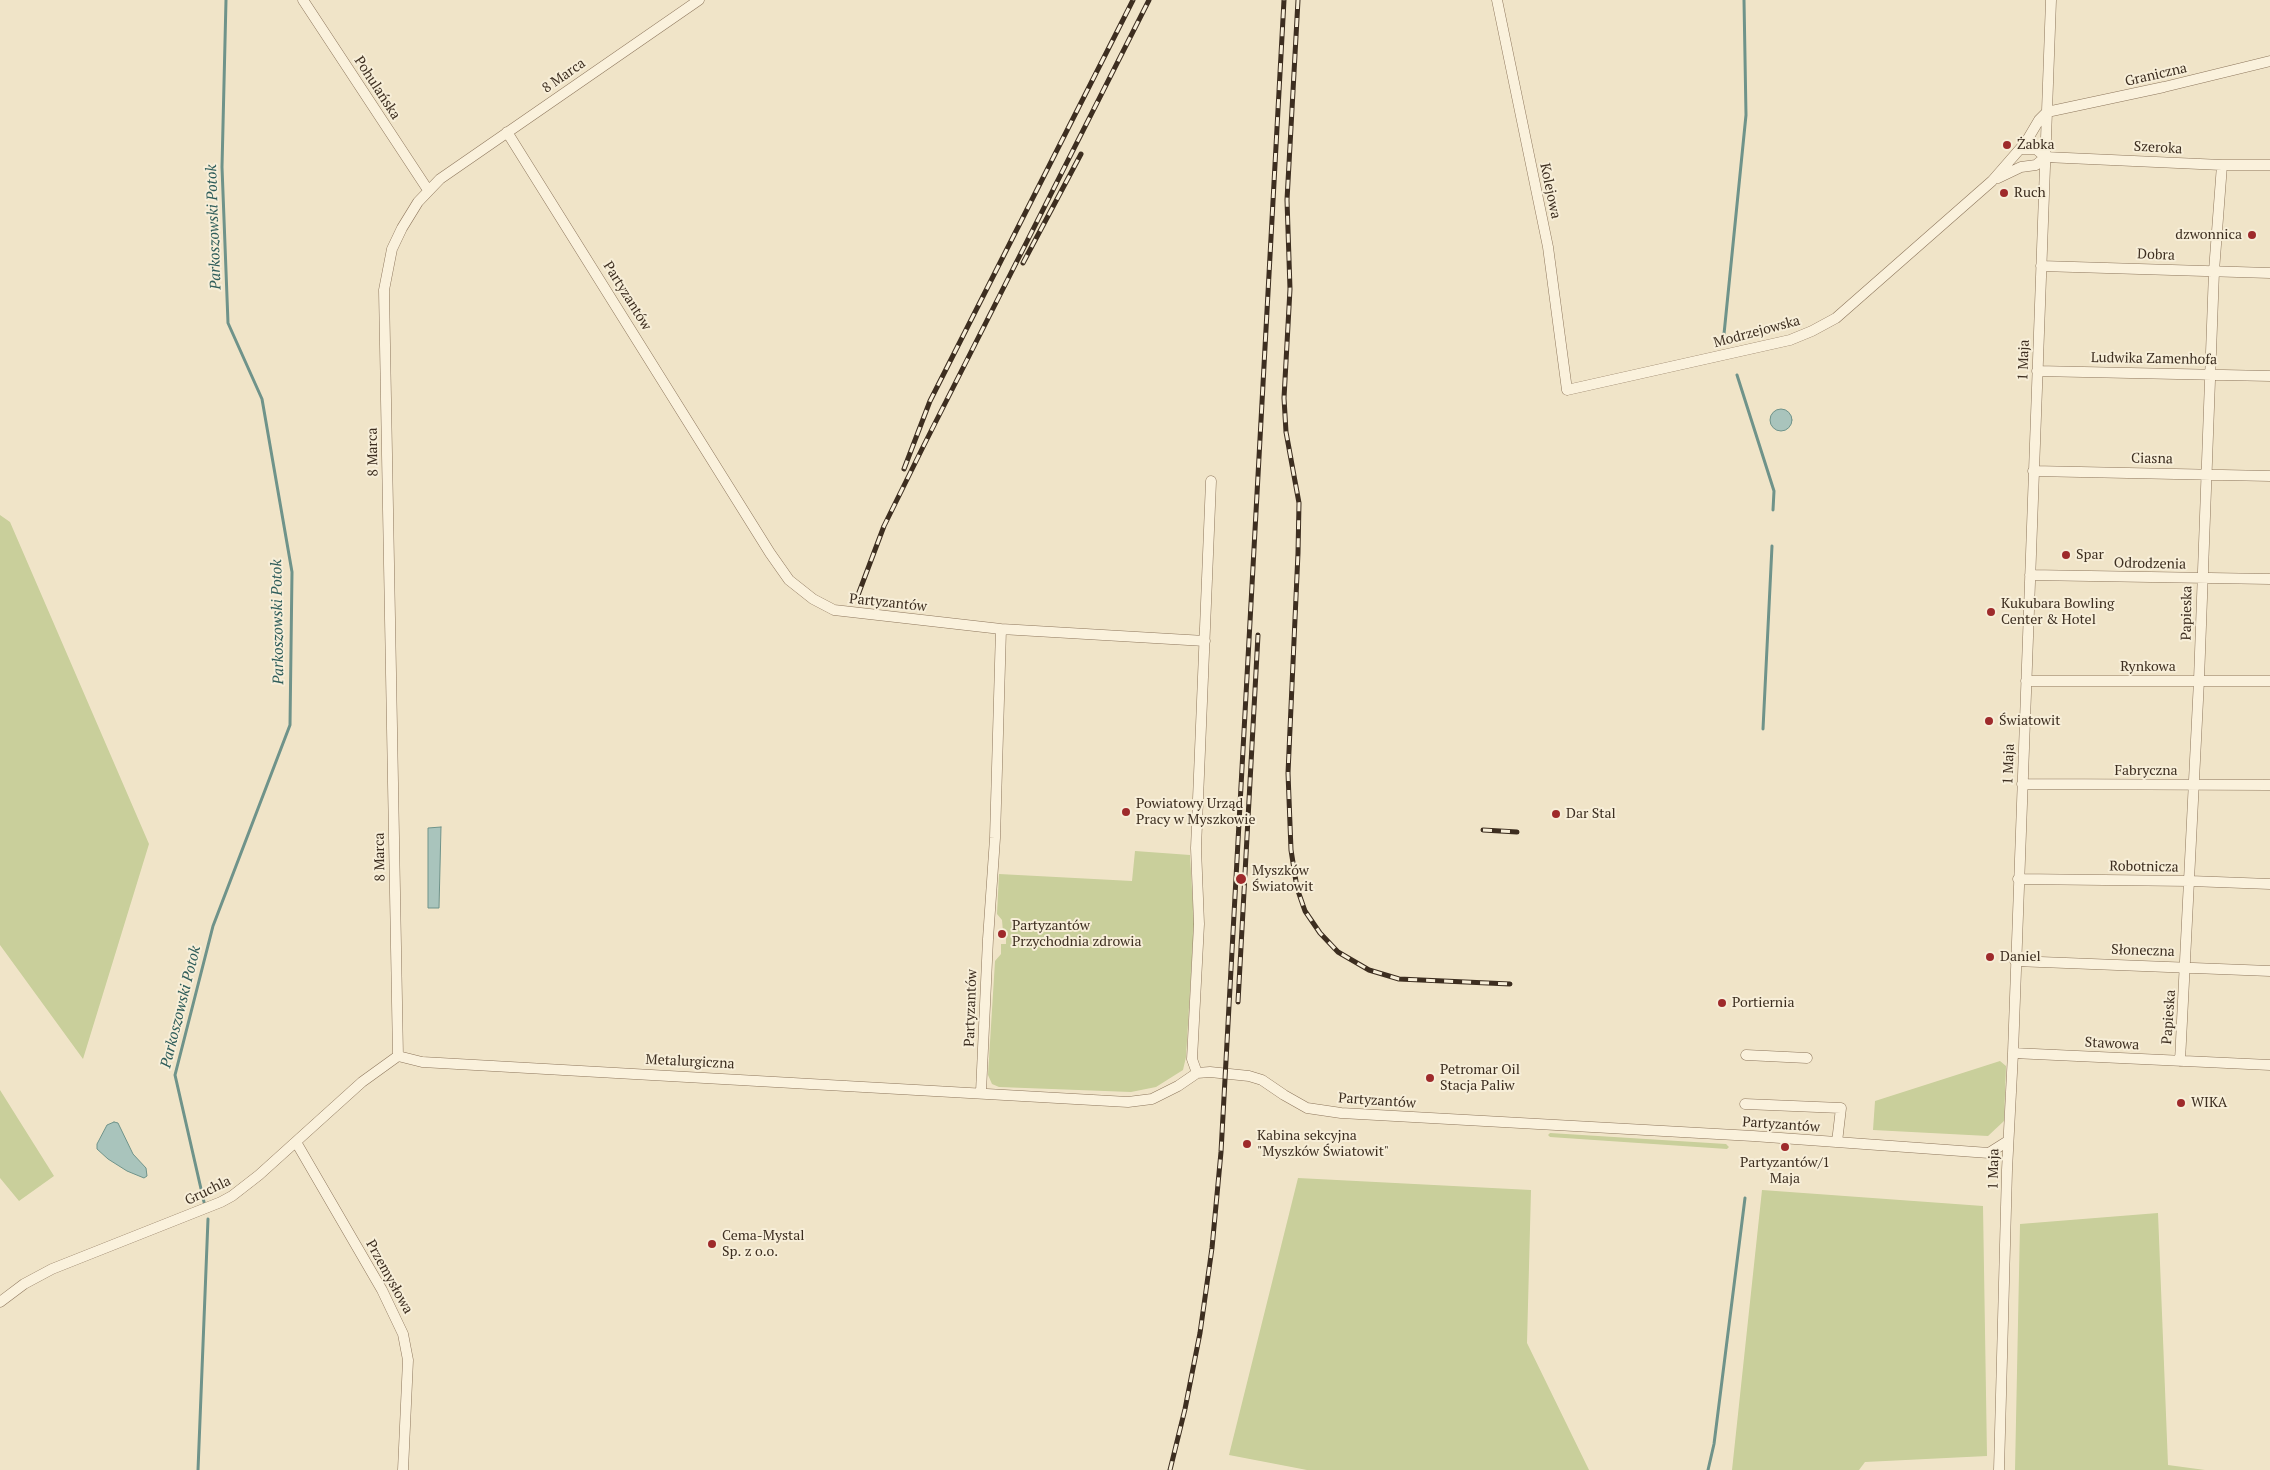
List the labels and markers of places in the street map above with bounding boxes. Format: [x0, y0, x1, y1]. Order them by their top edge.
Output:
place label: Żabka [2017, 137, 2055, 153]
marker: Żabka [2001, 139, 2013, 151]
place label: Ruch [2014, 185, 2046, 201]
marker: Ruch [1998, 187, 2010, 199]
place label: dzwonnica [2175, 227, 2242, 243]
marker: dzwonnica [2246, 229, 2258, 241]
place label: Spar [2076, 547, 2104, 563]
marker: Spar [2060, 549, 2072, 561]
place label: Kukubara Bowling Center & Hotel [2001, 596, 2114, 628]
marker: Kukubara Bowling Center & Hotel [1985, 606, 1997, 618]
place label: Światowit [1999, 713, 2060, 729]
marker: Światowit [1983, 715, 1995, 727]
place label: Powiatowy Urząd Pracy w Myszkowie [1136, 796, 1256, 829]
marker: Powiatowy Urząd Pracy w Myszkowie [1120, 806, 1132, 818]
place label: Dar Stal [1566, 806, 1616, 822]
marker: Dar Stal [1550, 808, 1562, 820]
place label: Myszków Światowit [1252, 863, 1313, 896]
marker: Myszków Światowit [1234, 872, 1248, 886]
place label: Partyzantów Przychodnia zdrowia [1012, 918, 1141, 950]
marker: Partyzantów Przychodnia zdrowia [996, 928, 1008, 940]
place label: Daniel [2000, 949, 2041, 965]
marker: Daniel [1984, 951, 1996, 963]
place label: Portiernia [1732, 995, 1794, 1011]
marker: Portiernia [1716, 997, 1728, 1009]
place label: Petromar Oil Stacja Paliw [1440, 1062, 1520, 1094]
marker: Petromar Oil Stacja Paliw [1424, 1072, 1436, 1084]
place label: WIKA [2191, 1095, 2227, 1111]
marker: WIKA [2175, 1097, 2187, 1109]
place label: Kabina sekcyjna "Myszków Światowit" [1257, 1128, 1389, 1160]
marker: Kabina sekcyjna "Myszków Światowit" [1241, 1138, 1253, 1150]
marker: Partyzantów/1 Maja [1779, 1141, 1791, 1153]
place label: Partyzantów/1 Maja [1740, 1155, 1830, 1188]
place label: Cema-Mystal Sp. z o.o. [722, 1228, 805, 1260]
marker: Cema-Mystal Sp. z o.o. [706, 1238, 718, 1250]

